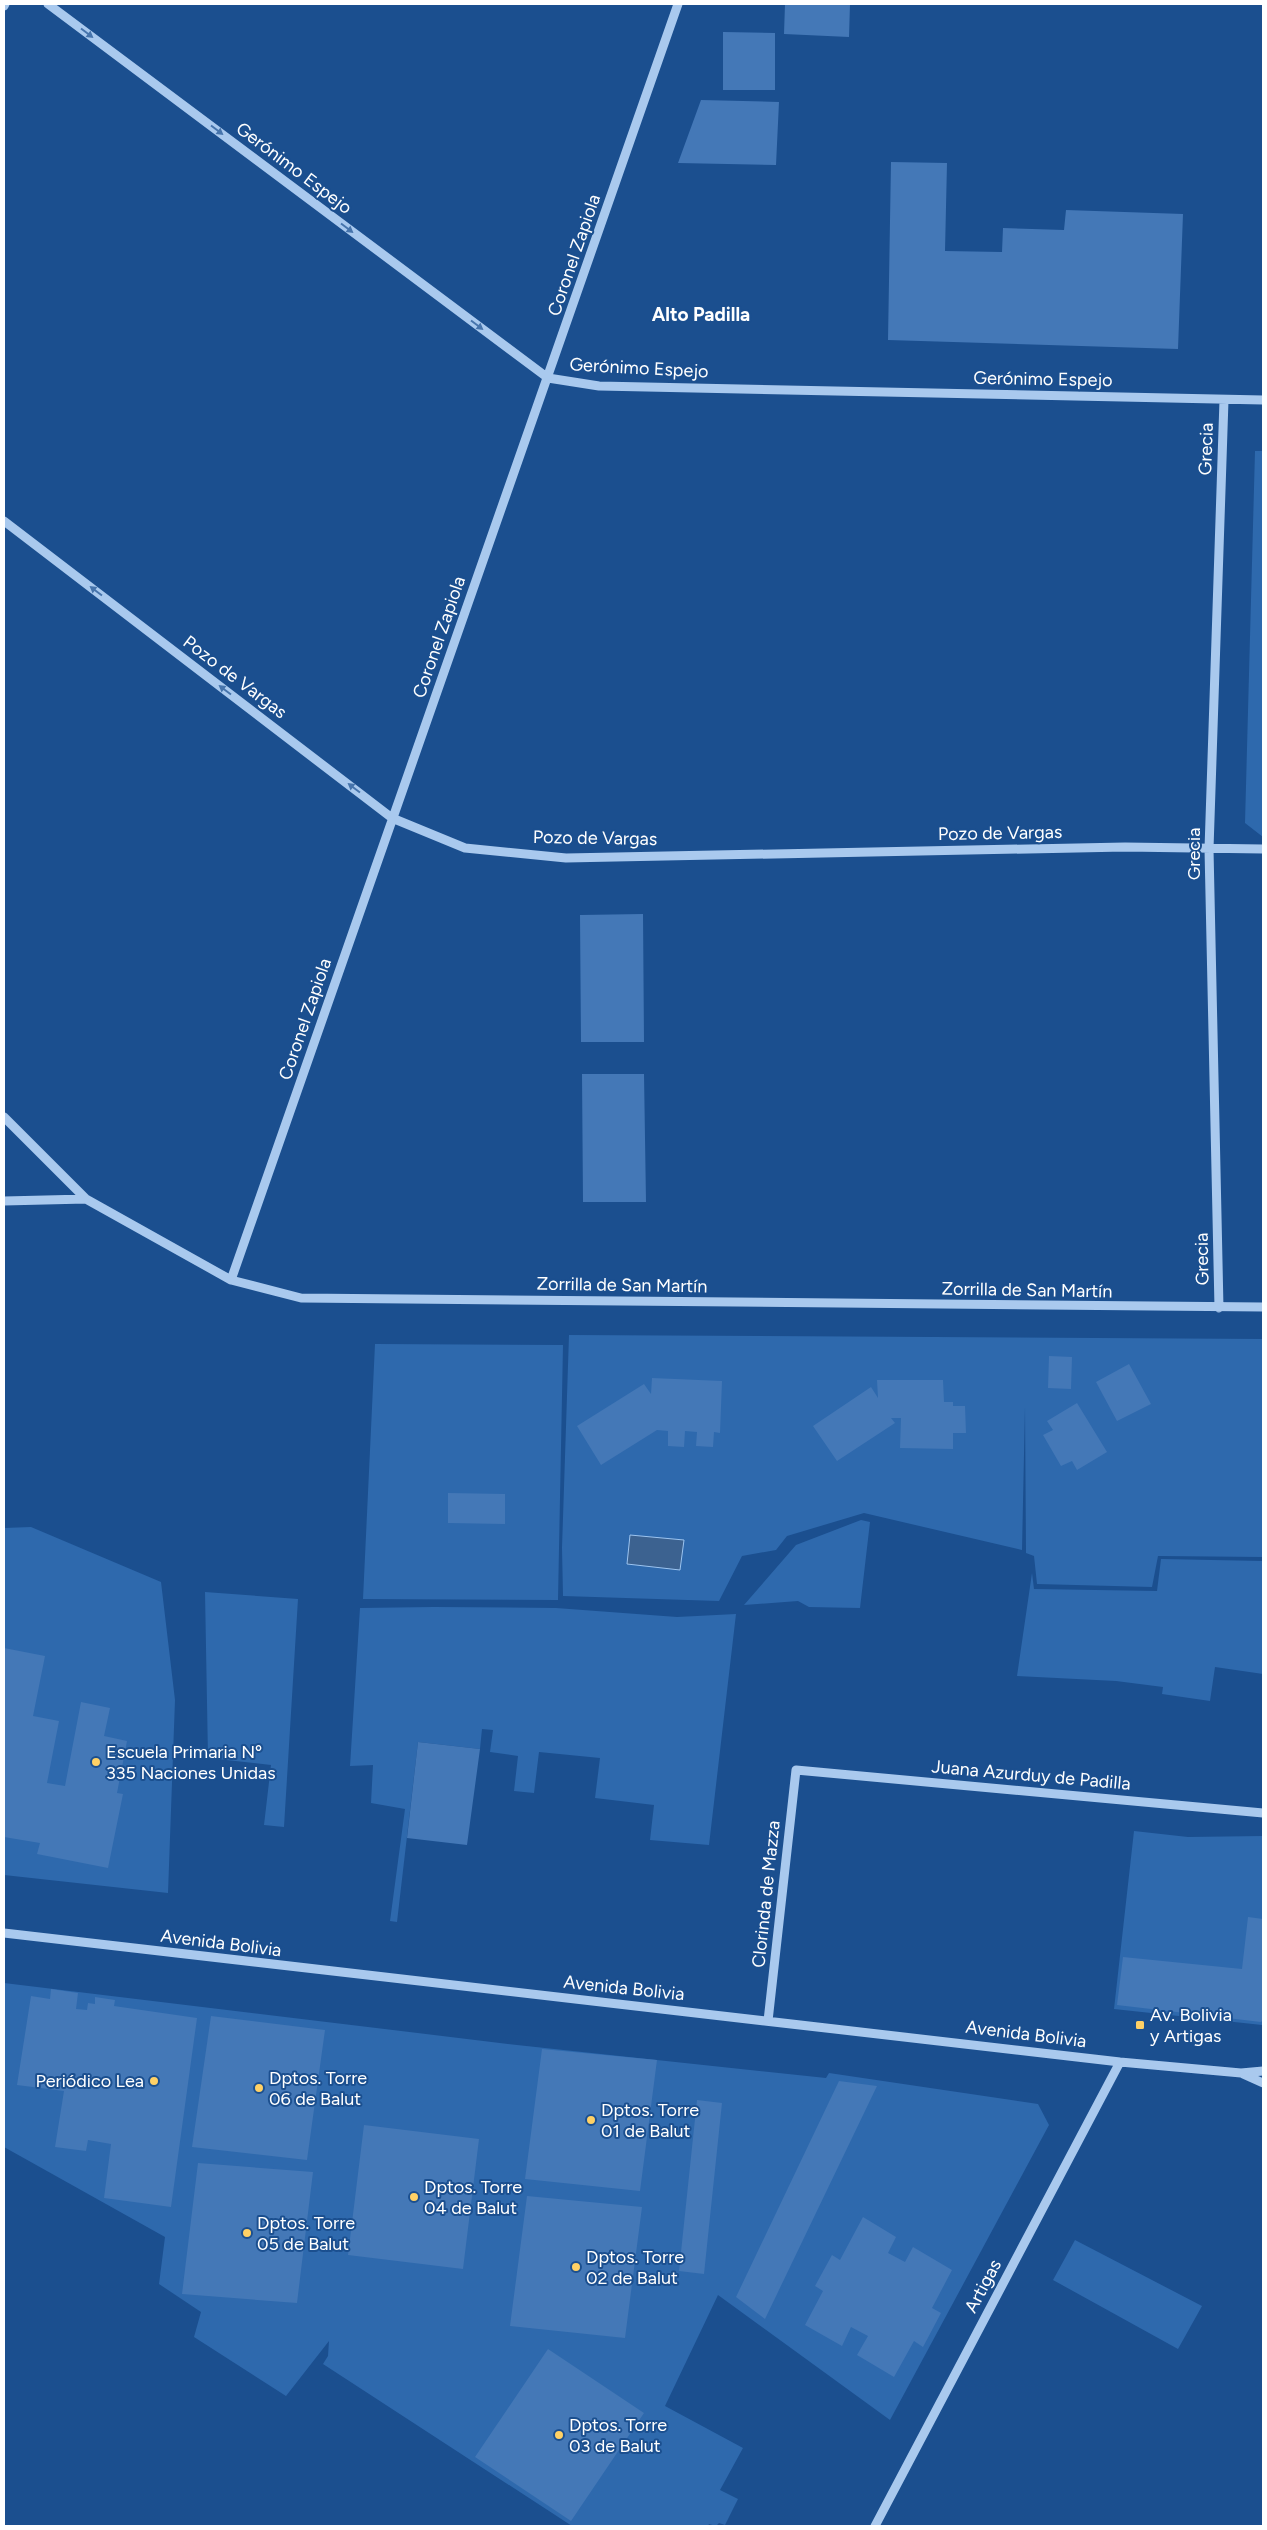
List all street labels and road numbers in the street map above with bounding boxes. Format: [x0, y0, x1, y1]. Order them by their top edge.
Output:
street label: Gerónimo Espejo [232, 117, 356, 219]
street label: Coronel Zapiola [543, 191, 605, 319]
street label: Gerónimo Espejo [569, 353, 709, 383]
street label: Gerónimo Espejo [973, 367, 1113, 391]
street label: Grecia [1194, 422, 1218, 476]
street label: Coronel Zapiola [408, 573, 470, 701]
street label: Pozo de Vargas [179, 631, 291, 723]
street label: Pozo de Vargas [938, 821, 1062, 845]
street label: Pozo de Vargas [533, 826, 657, 850]
street label: Grecia [1183, 828, 1205, 880]
street label: Coronel Zapiola [274, 955, 336, 1083]
street label: Grecia [1191, 1232, 1213, 1286]
street label: Zorrilla de San Martín [536, 1273, 708, 1297]
street label: Zorrilla de San Martín [941, 1278, 1113, 1302]
street label: Juana Azurduy de Padilla [930, 1755, 1132, 1795]
street label: Clorinda de Mazza [747, 1819, 785, 1969]
street label: Avenida Bolivia [159, 1925, 283, 1961]
street label: Avenida Bolivia [562, 1971, 686, 2005]
street label: Avenida Bolivia [964, 2016, 1088, 2052]
street label: Artigas [960, 2255, 1006, 2317]

